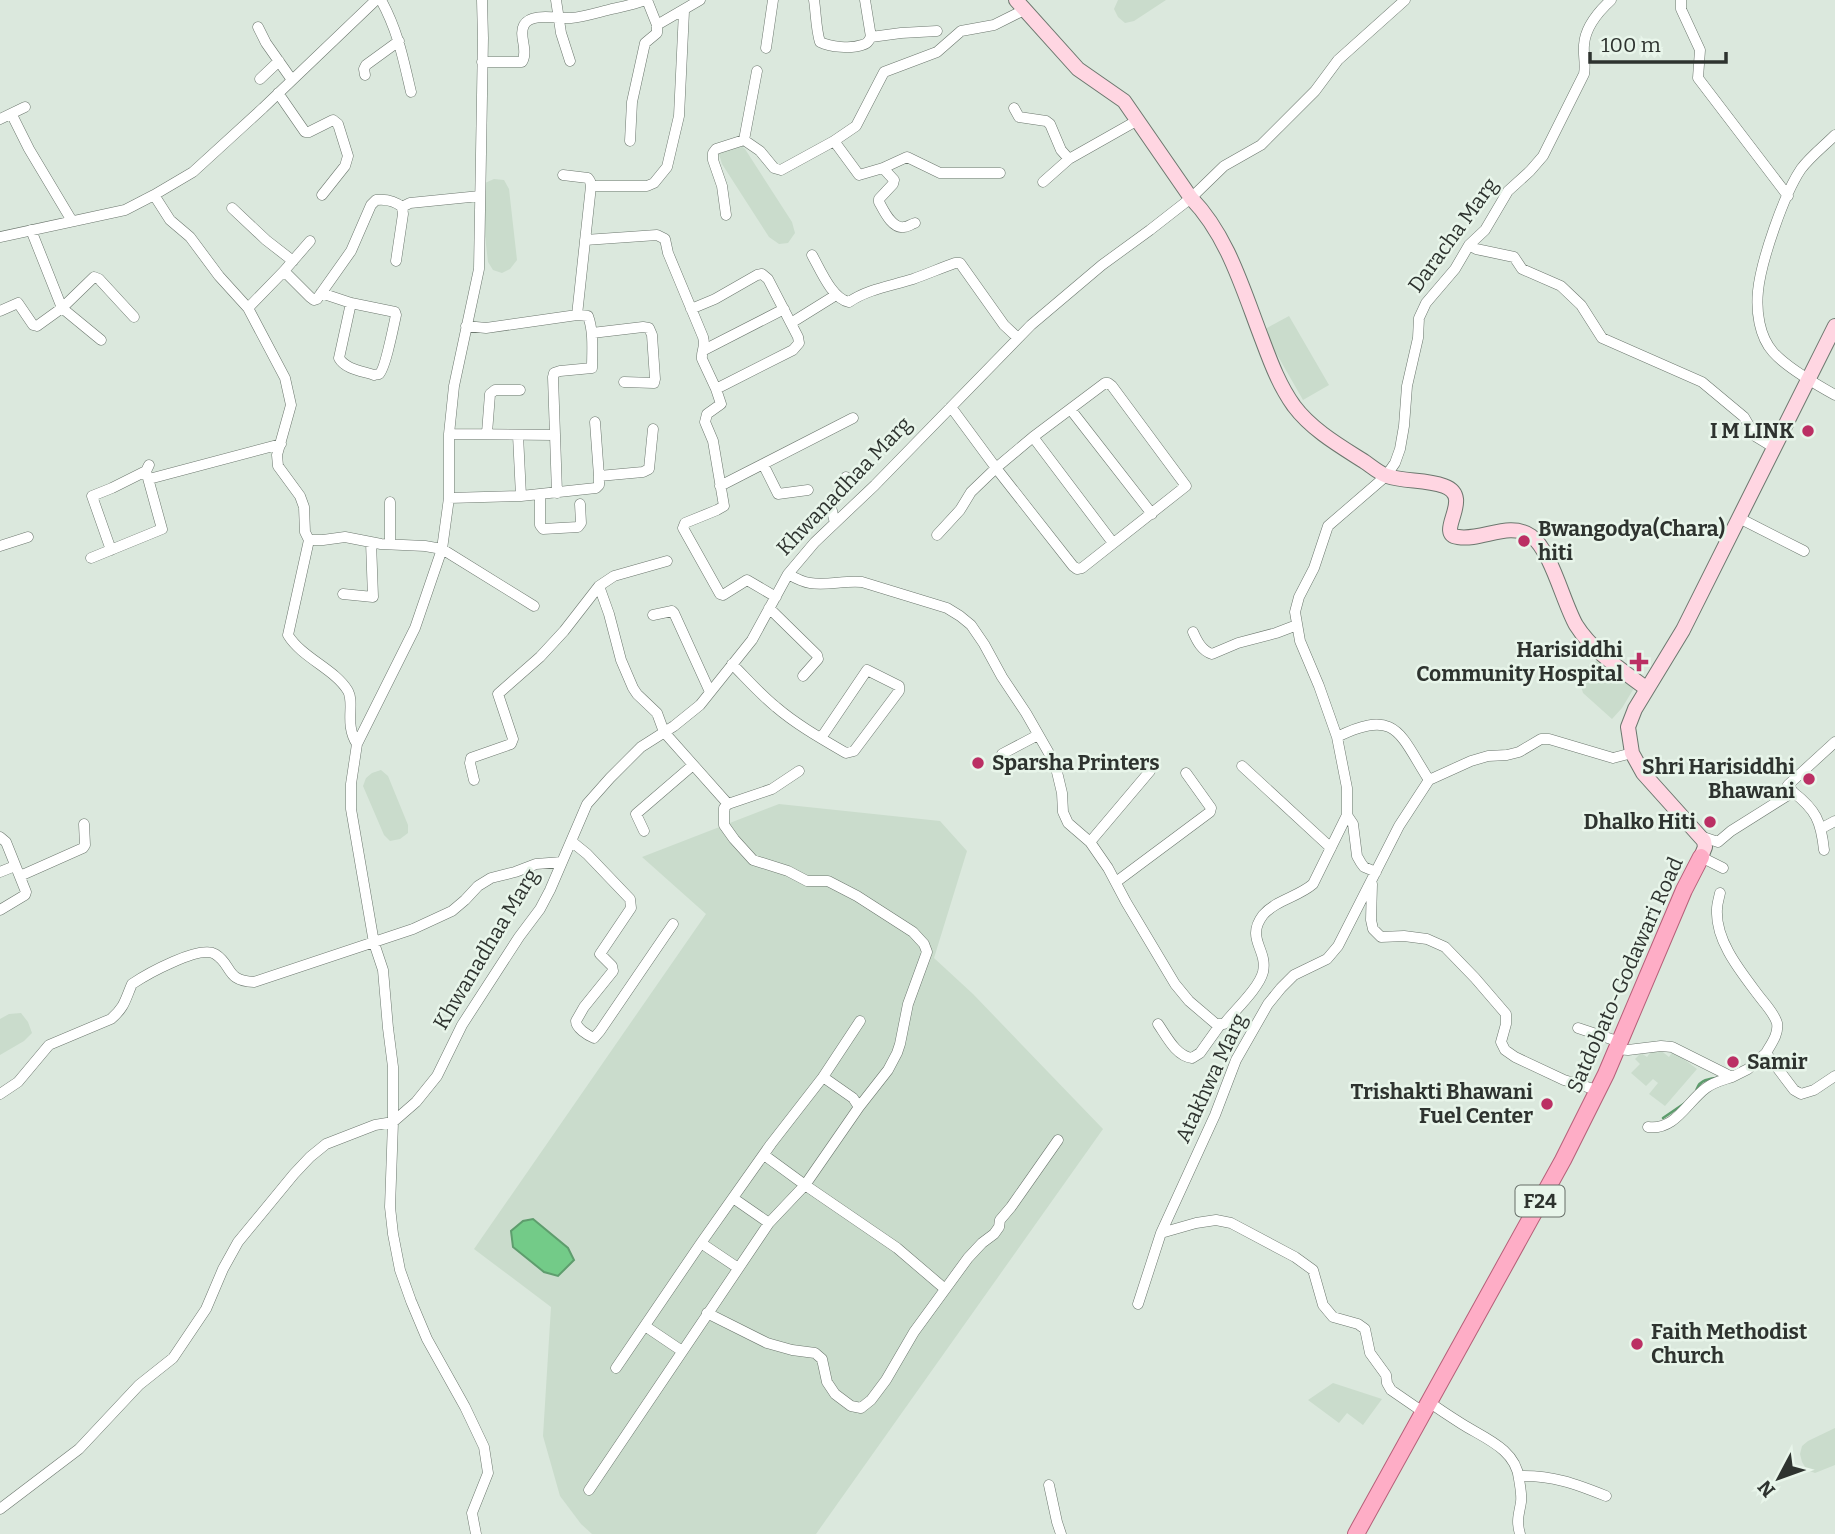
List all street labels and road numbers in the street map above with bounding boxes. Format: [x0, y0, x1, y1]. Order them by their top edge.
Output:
street label: Daracha Marg [1403, 172, 1504, 298]
street label: Khwanadhaa Marg [771, 411, 917, 561]
street label: Satdobato-Godawari Road [1561, 853, 1689, 1097]
street label: Khwanadhaa Marg [428, 864, 544, 1034]
street label: Atakhwa Marg [1170, 1009, 1252, 1147]
road number: F24 [1516, 1186, 1564, 1217]

